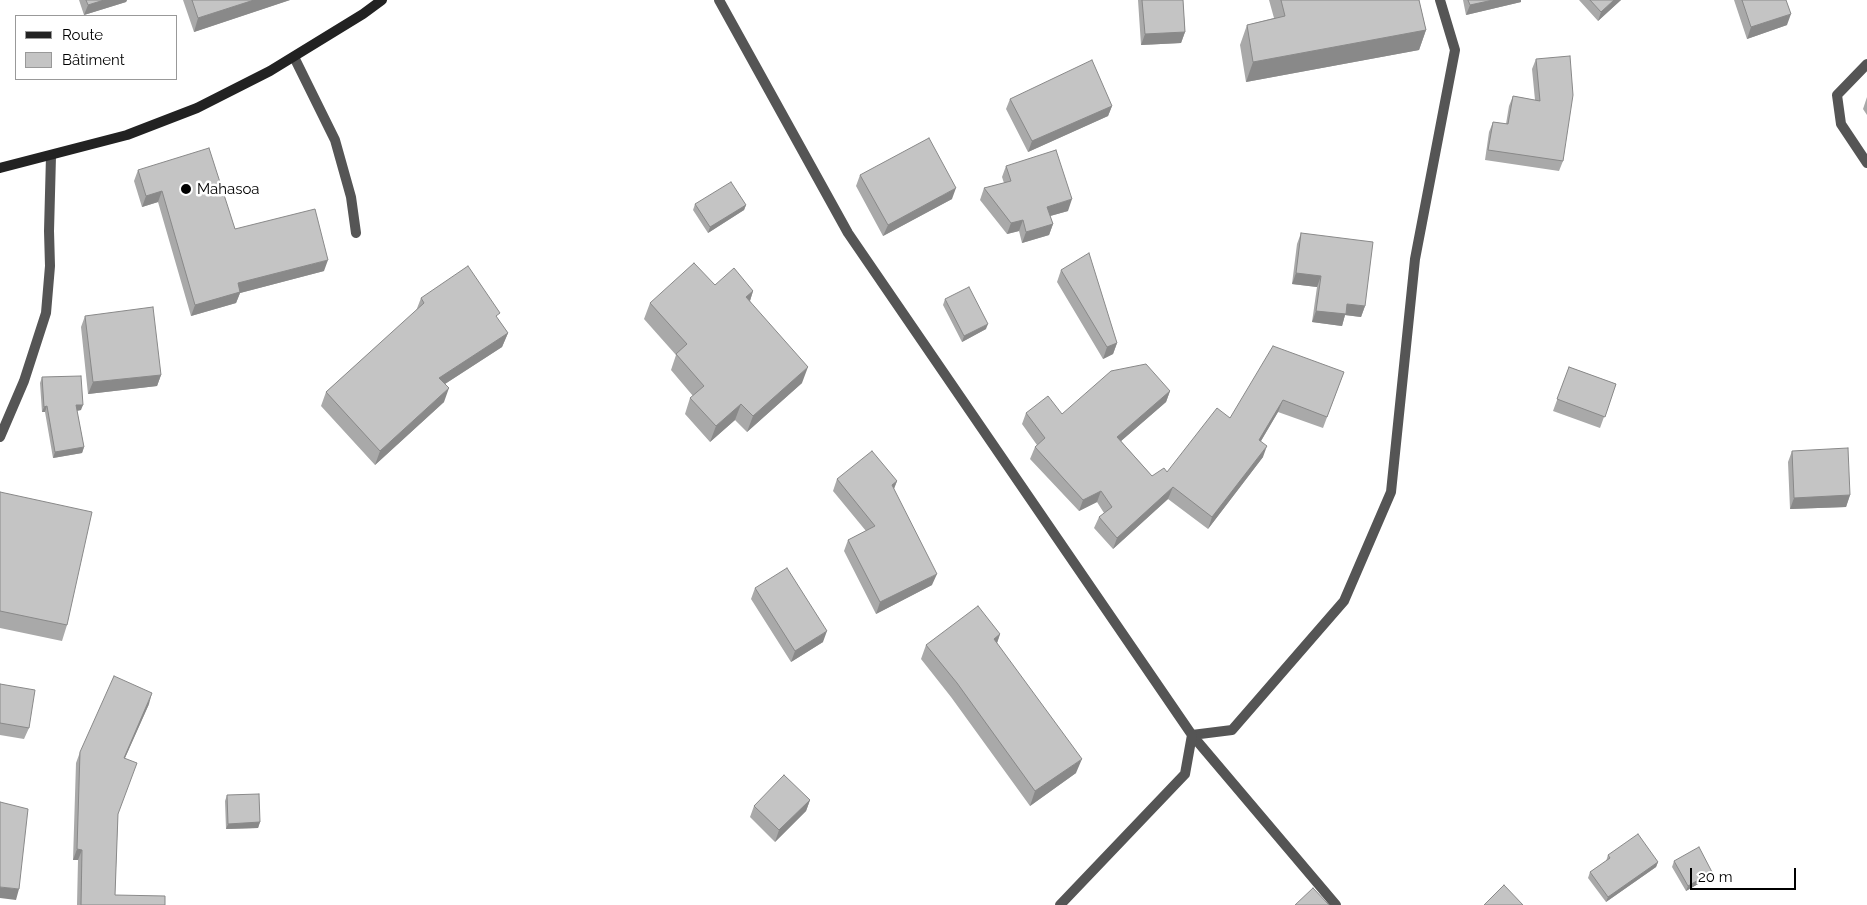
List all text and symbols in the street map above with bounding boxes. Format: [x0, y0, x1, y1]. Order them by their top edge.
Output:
legend [15, 15, 178, 80]
text: Route [62, 26, 103, 44]
text: Bâtiment [62, 51, 125, 69]
place label: Mahasoa [197, 180, 260, 198]
marker: Mahasoa [179, 182, 193, 196]
scale bar [1692, 858, 1798, 890]
text: 20 m [1698, 868, 1733, 886]

